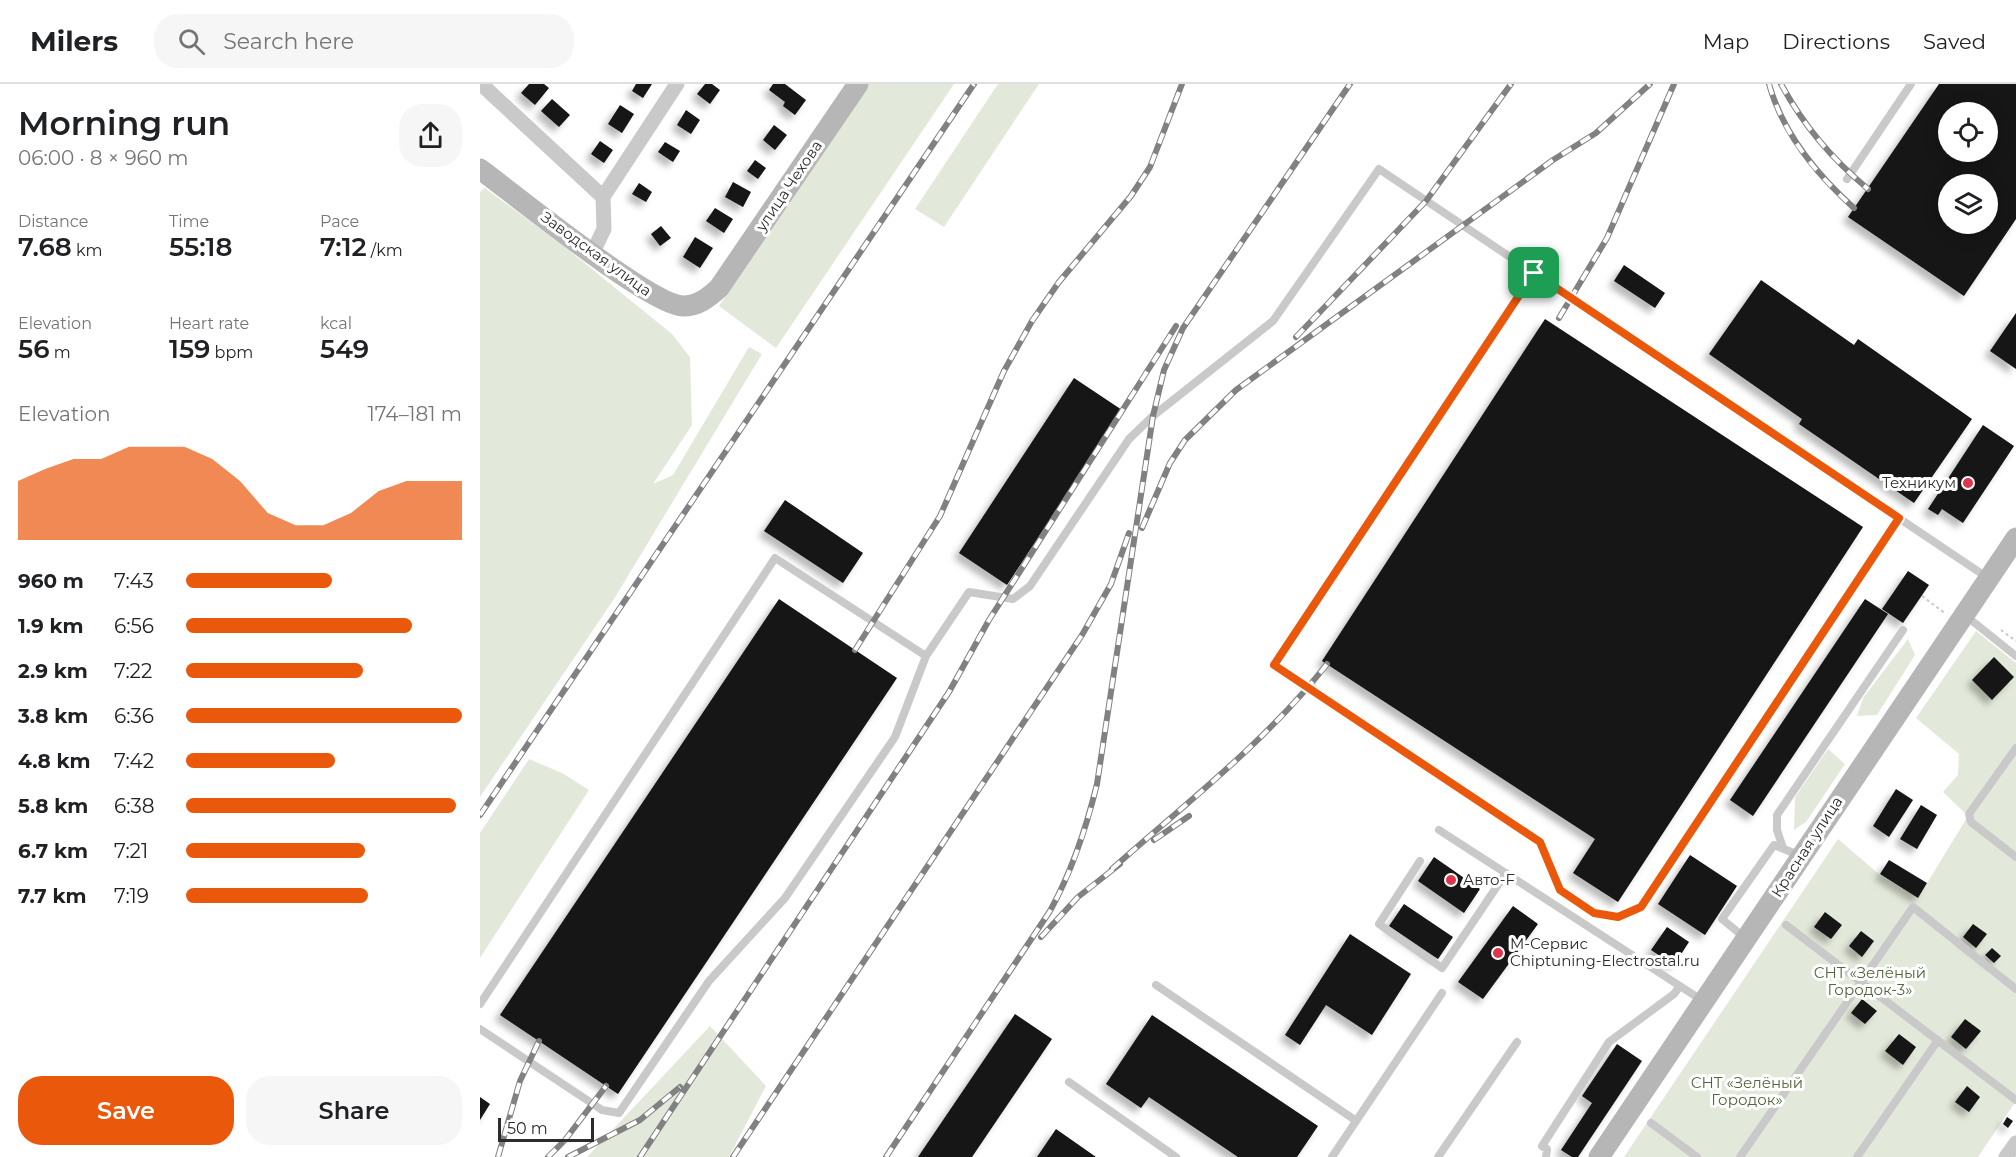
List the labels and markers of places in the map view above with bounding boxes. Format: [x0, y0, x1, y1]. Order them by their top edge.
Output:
pin [1508, 247, 1559, 298]
place label: Техникум [1882, 473, 1956, 492]
marker: Техникум [1961, 476, 1975, 490]
place label: Авто-F [1463, 870, 1515, 889]
marker: Авто-F [1444, 873, 1458, 887]
place label: M-Сервис Chiptuning-Electrostal.ru [1510, 934, 1700, 970]
marker: M-Сервис Chiptuning-Electrostal.ru [1491, 946, 1505, 960]

